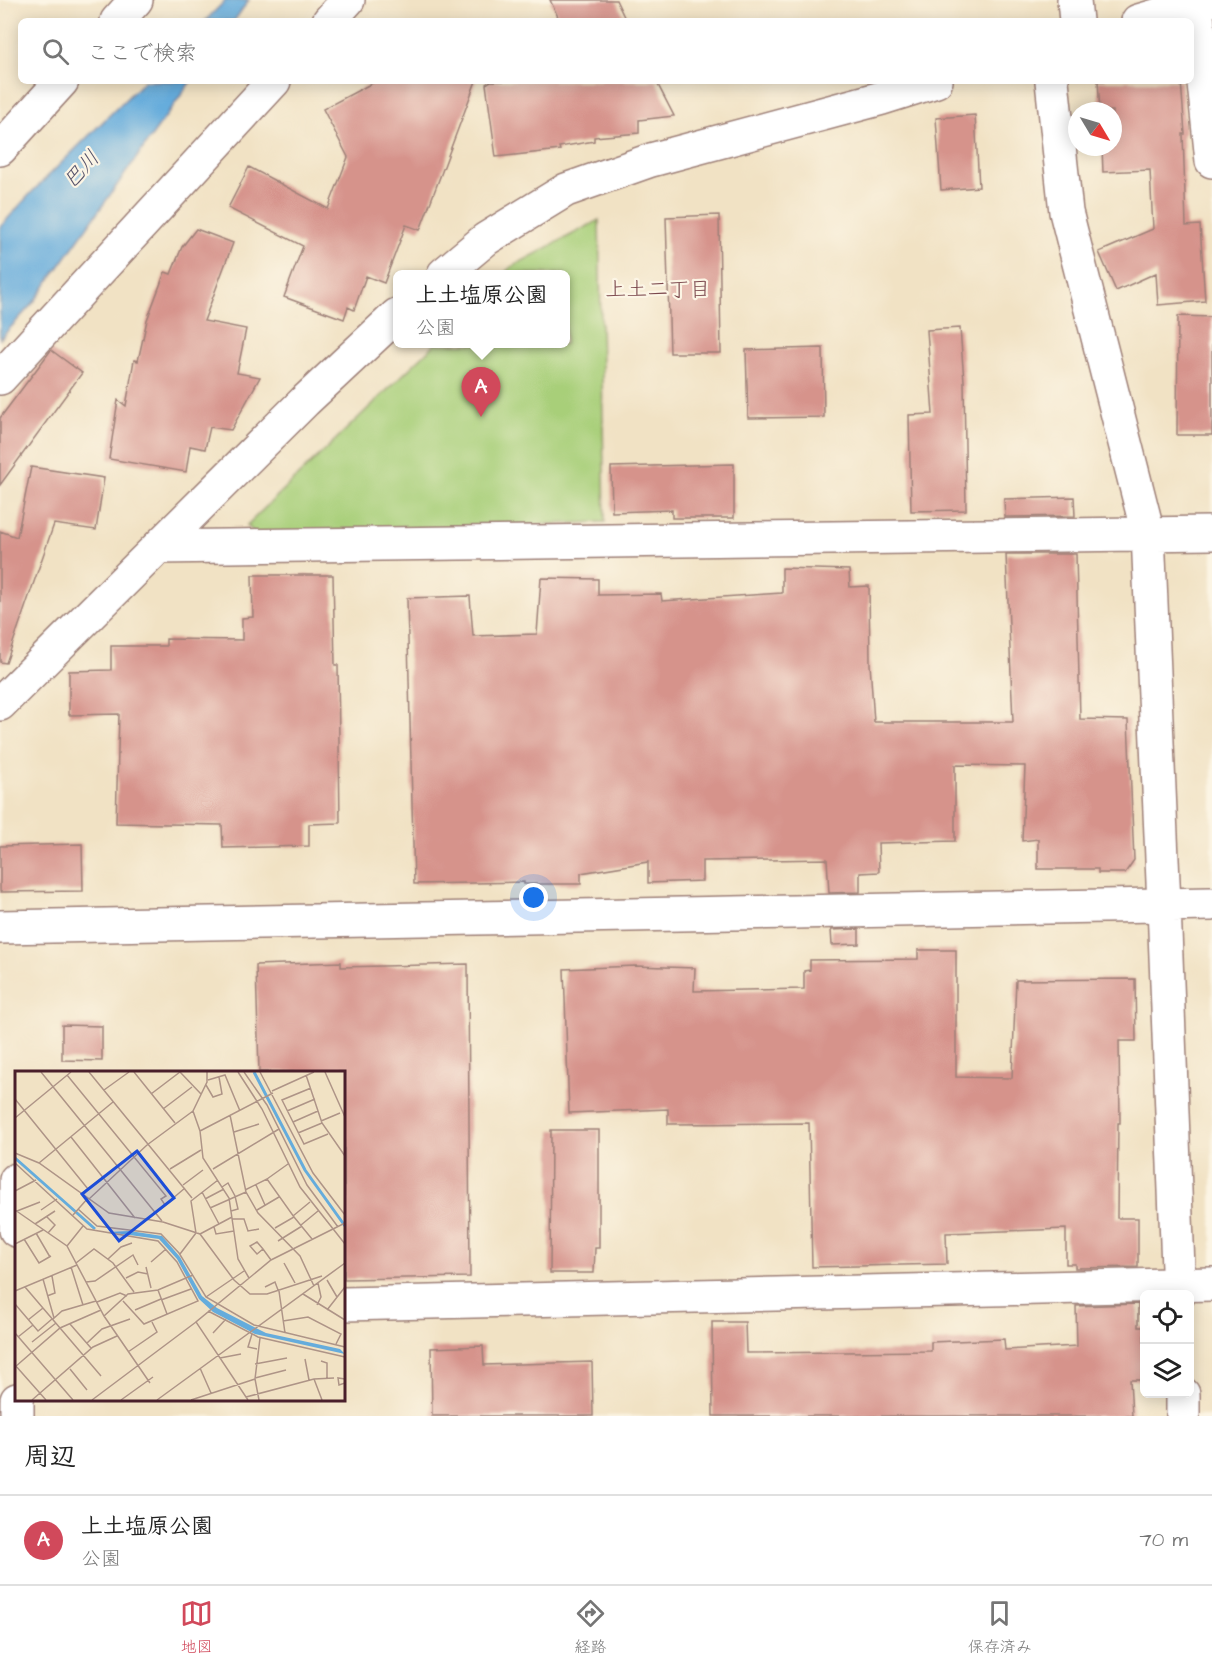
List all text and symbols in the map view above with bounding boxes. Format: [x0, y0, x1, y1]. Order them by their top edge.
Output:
search box [18, 18, 1194, 84]
icon: search [39, 35, 72, 68]
text: ここで検索 [87, 38, 197, 69]
north arrow [1068, 102, 1122, 156]
water label: 巴川 [56, 144, 106, 195]
popup [393, 270, 570, 348]
district label: 上土二丁目 [606, 275, 711, 304]
text: 上土塩原公園 [415, 280, 548, 311]
text: 公園 [415, 314, 455, 342]
pin: A [462, 368, 500, 417]
your location [519, 883, 548, 912]
inset map [15, 1071, 345, 1401]
map controls [1140, 1290, 1194, 1398]
button: locate [1140, 1290, 1194, 1344]
button: layers [1140, 1344, 1194, 1398]
text: 周辺 [24, 1439, 76, 1475]
text: 上土塩原公園 [81, 1511, 213, 1542]
text: A [37, 1526, 50, 1554]
text: 70 m [1140, 1526, 1188, 1554]
text: 公園 [81, 1545, 121, 1573]
tab: 地図 [180, 1597, 213, 1658]
tab: 経路 [574, 1597, 607, 1658]
tab: 保存済み [968, 1597, 1032, 1658]

